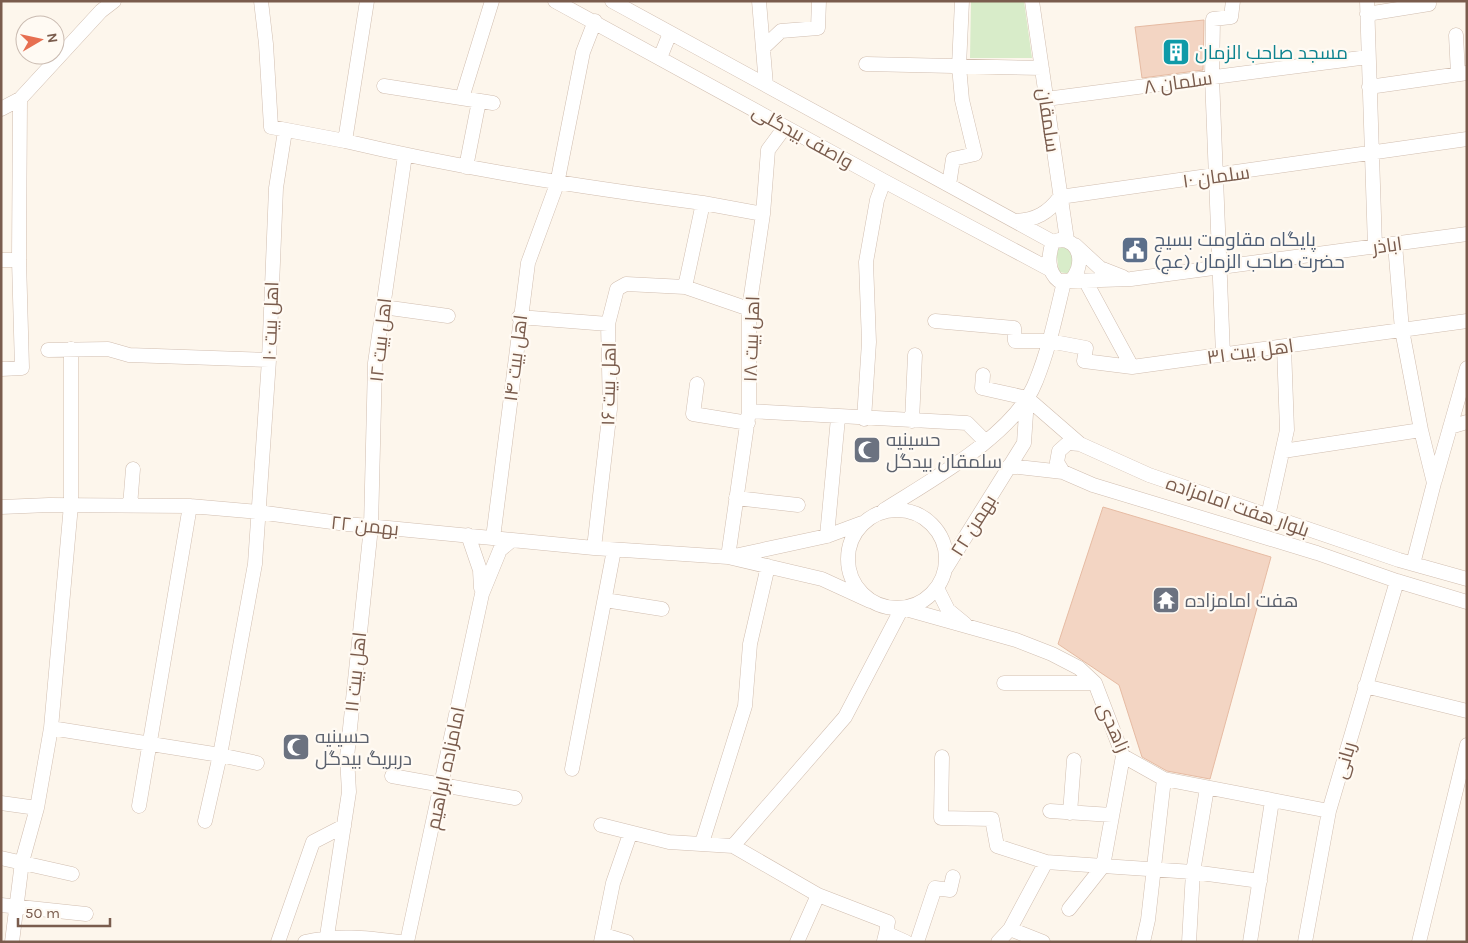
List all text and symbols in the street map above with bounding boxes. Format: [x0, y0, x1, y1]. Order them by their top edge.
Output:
north arrow [15, 15, 65, 65]
text: N [43, 32, 62, 44]
building icon: مسجد صاحب الزمان [1161, 37, 1191, 67]
place label: مسجد صاحب الزمان [1195, 42, 1348, 64]
street label: سلمان ۸ [1142, 67, 1214, 99]
street label: سلمقان [1033, 87, 1063, 154]
street label: واصف بیدگلی [748, 100, 857, 174]
street label: سلمان ۱۰ [1181, 161, 1251, 193]
place label: پایگاه مقاومت بسیج حضرت صاحب الزمان (عج) [1154, 229, 1345, 275]
street label: اباذر [1370, 233, 1404, 259]
public building icon: پایگاه مقاومت بسیج حضرت صاحب الزمان (عج) [1120, 235, 1150, 265]
street label: اهل بیت ۱۰ [259, 281, 283, 361]
street label: اهل بیت ۱۸ [739, 295, 765, 383]
street label: اهل بیت ۱۲ [366, 297, 396, 383]
street label: اهل بیت ۱۴ [500, 313, 532, 403]
street label: اهل بیت ۳۱ [1205, 335, 1295, 369]
street label: اهل بیت ۱۶ [597, 342, 621, 426]
place label: حسینیه سلمقان بیدگل [886, 429, 1002, 473]
mosque icon: حسینیه سلمقان بیدگل [852, 435, 882, 465]
street label: بلوار هفت امامزاده [1163, 472, 1312, 542]
street label: ۲۲ بهمن [946, 491, 1001, 560]
street label: ۲۲ بهمن [330, 511, 400, 541]
temple icon: هفت امامزاده [1151, 585, 1181, 615]
place label: هفت امامزاده [1185, 590, 1299, 612]
street label: اهل بیت ۱۱ [341, 631, 371, 713]
street label: زاهدی [1092, 699, 1134, 756]
street label: امامزاده ابراهیم [422, 705, 472, 832]
place label: حسینیه دربریگ بیدگل [315, 726, 412, 770]
mosque icon: حسینیه دربریگ بیدگل [281, 732, 311, 762]
street label: ربانی [1329, 739, 1361, 781]
scale bar [18, 896, 110, 928]
text: 50 m [25, 904, 60, 922]

